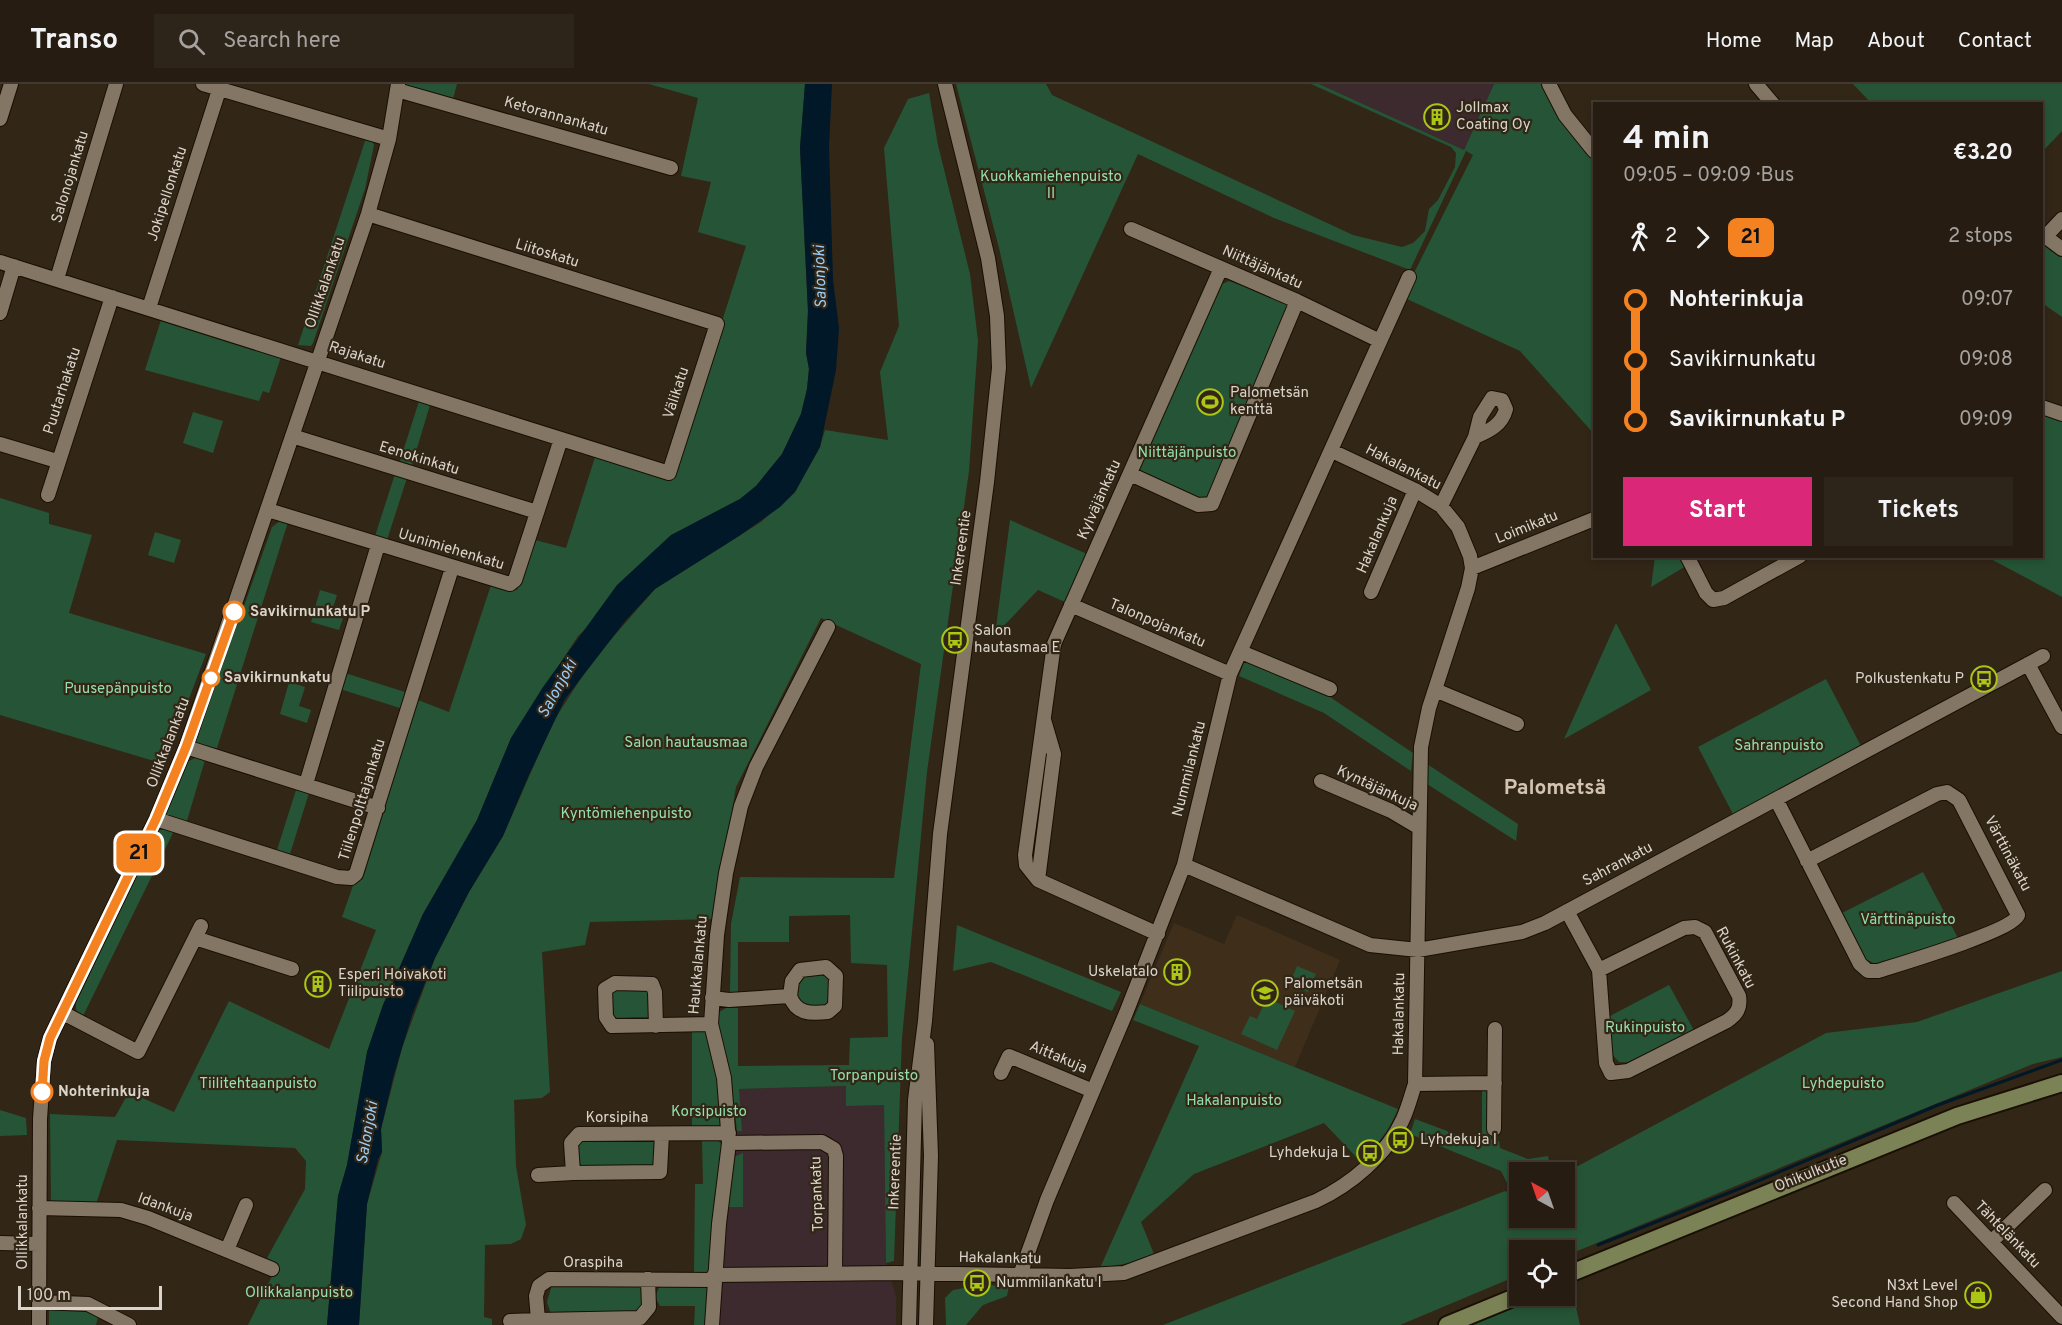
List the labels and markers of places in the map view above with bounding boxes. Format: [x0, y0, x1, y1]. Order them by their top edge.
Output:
place label: Jollmax Coating Oy [1456, 99, 1531, 135]
building icon: Jollmax Coating Oy [1422, 102, 1452, 132]
place label: Palometsän kenttä [1230, 384, 1309, 420]
sports icon: Palometsän kenttä [1195, 387, 1225, 417]
marker: Savikirnunkatu P [223, 601, 245, 623]
place label: Savikirnunkatu P [250, 603, 370, 622]
place label: Salon hautasmaa E [974, 622, 1060, 658]
bus stop icon: Salon hautasmaa E [940, 625, 970, 655]
bus stop icon: Polkustenkatu P [1969, 664, 1999, 694]
marker: Savikirnunkatu [202, 669, 220, 687]
place label: Savikirnunkatu [224, 669, 331, 688]
place label: Polkustenkatu P [1855, 670, 1964, 689]
building icon: Uskelatalo [1162, 957, 1192, 987]
place label: Uskelatalo [1088, 963, 1158, 982]
place label: Esperi Hoivakoti Tiilipuisto [338, 966, 447, 1002]
building icon: Esperi Hoivakoti Tiilipuisto [303, 969, 333, 999]
place label: Palometsän päiväkoti [1284, 975, 1363, 1011]
school or university icon: Palometsän päiväkoti [1250, 978, 1280, 1008]
marker: Nohterinkuja [31, 1081, 53, 1103]
place label: Nohterinkuja [58, 1083, 150, 1102]
bus stop icon: Lyhdekuja I [1385, 1125, 1415, 1155]
place label: Lyhdekuja I [1420, 1131, 1497, 1150]
bus stop icon: Lyhdekuja L [1355, 1138, 1385, 1168]
place label: Lyhdekuja L [1269, 1144, 1350, 1163]
bus stop icon: Nummilankatu I [962, 1268, 992, 1298]
place label: Nummilankatu I [996, 1274, 1102, 1293]
place label: N3xt Level Second Hand Shop [1831, 1277, 1958, 1313]
shop icon: N3xt Level Second Hand Shop [1963, 1280, 1993, 1310]

